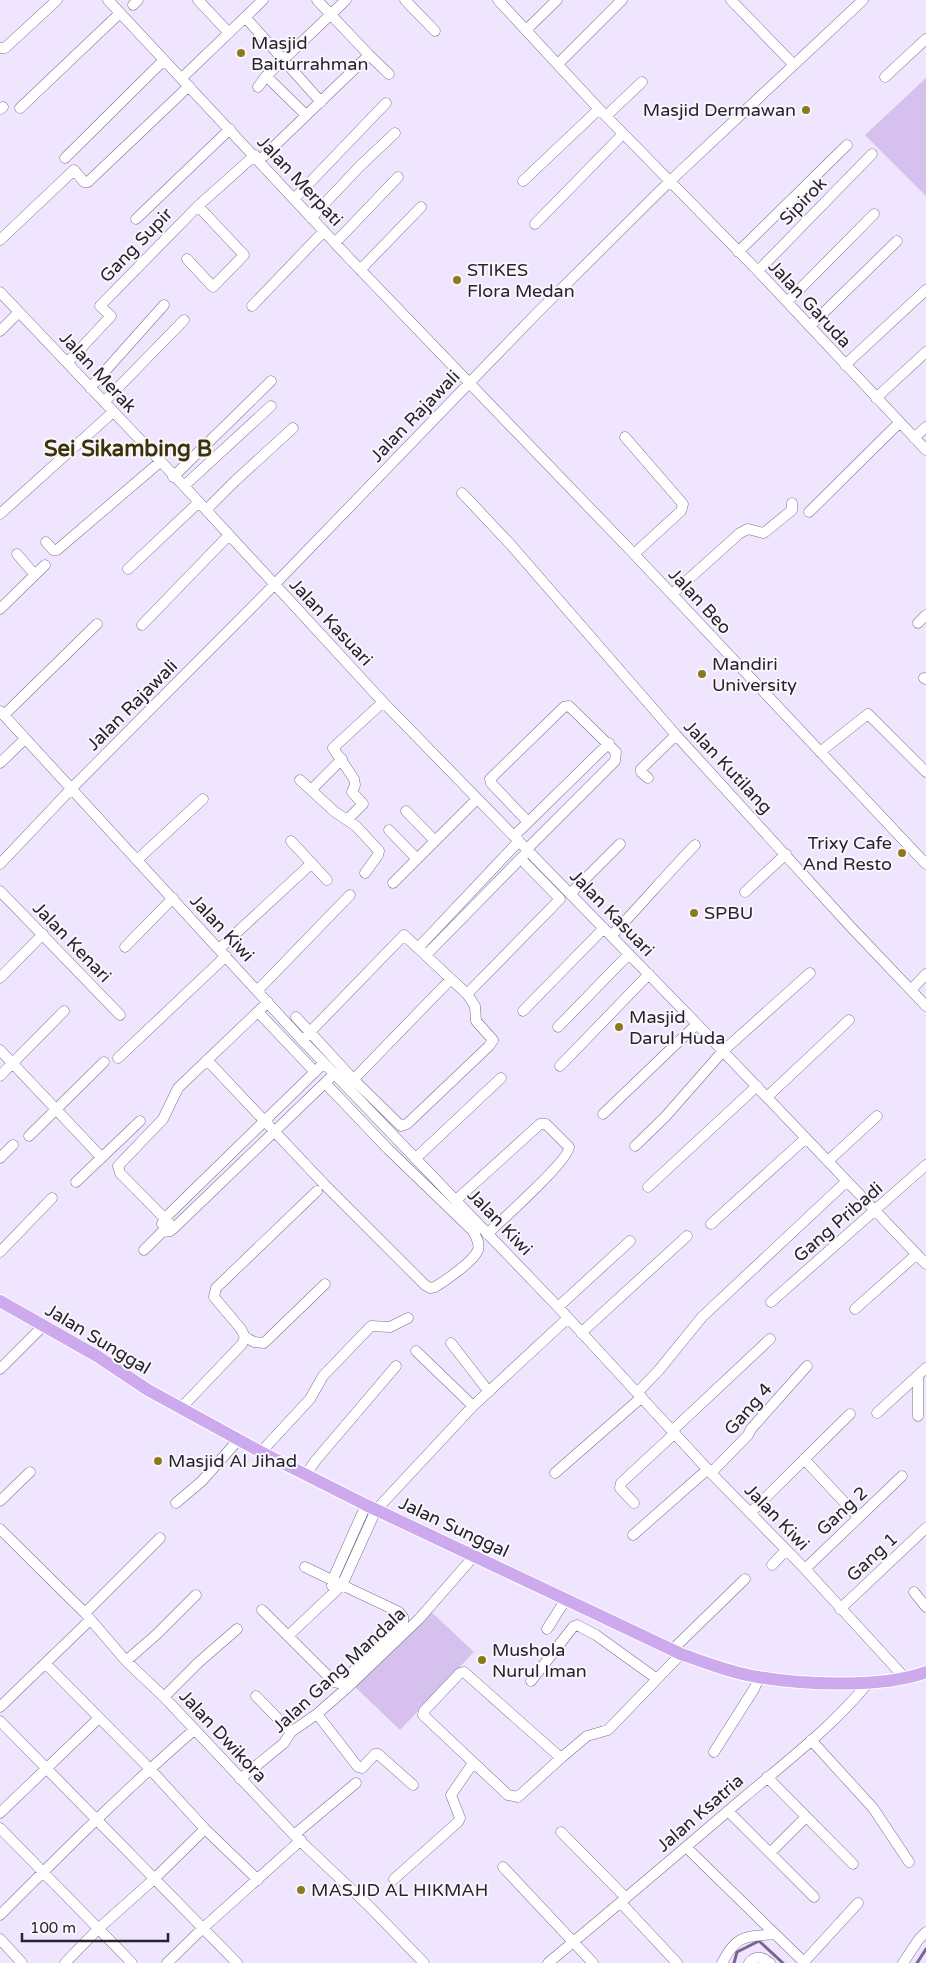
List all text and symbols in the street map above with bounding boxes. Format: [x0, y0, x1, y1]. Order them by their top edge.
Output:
place label: Masjid Baiturrahman [251, 32, 368, 75]
marker: Masjid Baiturrahman [235, 47, 247, 59]
place label: Masjid Dermawan [643, 99, 796, 121]
marker: Masjid Dermawan [800, 104, 812, 116]
street label: Jalan Merpati [253, 131, 347, 231]
street label: Sipirok [775, 172, 831, 230]
street label: Gang Supir [95, 203, 177, 287]
street label: Jalan Garuda [764, 256, 856, 352]
place label: STIKES Flora Medan [467, 259, 575, 302]
marker: STIKES Flora Medan [451, 274, 463, 286]
street label: Jalan Merak [55, 327, 141, 417]
street label: Jalan Rajawali [366, 365, 464, 467]
district label: Sei Sikambing B [44, 436, 212, 462]
street label: Jalan Beo [664, 563, 736, 639]
street label: Jalan Kasuari [285, 574, 377, 670]
place label: Mandiri University [712, 653, 797, 696]
street label: Jalan Rajawali [82, 655, 182, 755]
marker: Mandiri University [696, 668, 708, 680]
street label: Jalan Kutilang [679, 716, 777, 818]
place label: Trixy Cafe And Resto [802, 832, 892, 875]
marker: Trixy Cafe And Resto [896, 847, 908, 859]
street label: Jalan Kasuari [565, 865, 659, 961]
street label: Jalan Kiwi [185, 890, 259, 966]
street label: Jalan Kenari [28, 897, 116, 987]
place label: SPBU [704, 902, 753, 924]
marker: SPBU [688, 907, 700, 919]
place label: Masjid Darul Huda [629, 1006, 725, 1049]
marker: Masjid Darul Huda [613, 1021, 625, 1033]
street label: Gang Pribadi [789, 1177, 887, 1267]
street label: Jalan Kiwi [463, 1184, 537, 1260]
street label: Jalan Sunggal [41, 1299, 155, 1379]
street label: Gang 4 [719, 1378, 777, 1440]
place label: Masjid Al Jihad [168, 1450, 297, 1472]
marker: Masjid Al Jihad [152, 1455, 164, 1467]
street label: Jalan Kiwi [740, 1479, 814, 1555]
street label: Gang 2 [812, 1482, 872, 1540]
street label: Jalan Sunggal [395, 1492, 513, 1562]
street label: Gang 1 [842, 1528, 902, 1586]
street label: Jalan Gang Mandala [268, 1603, 410, 1737]
place label: Mushola Nurul Iman [492, 1639, 587, 1682]
marker: Mushola Nurul Iman [476, 1654, 488, 1666]
street label: Jalan Dwikora [175, 1685, 271, 1787]
street label: Jalan Ksatria [652, 1769, 748, 1857]
place label: MASJID AL HIKMAH [311, 1879, 488, 1901]
marker: MASJID AL HIKMAH [295, 1884, 307, 1896]
scale bar [22, 1910, 169, 1942]
text: 100 m [30, 1919, 76, 1937]

